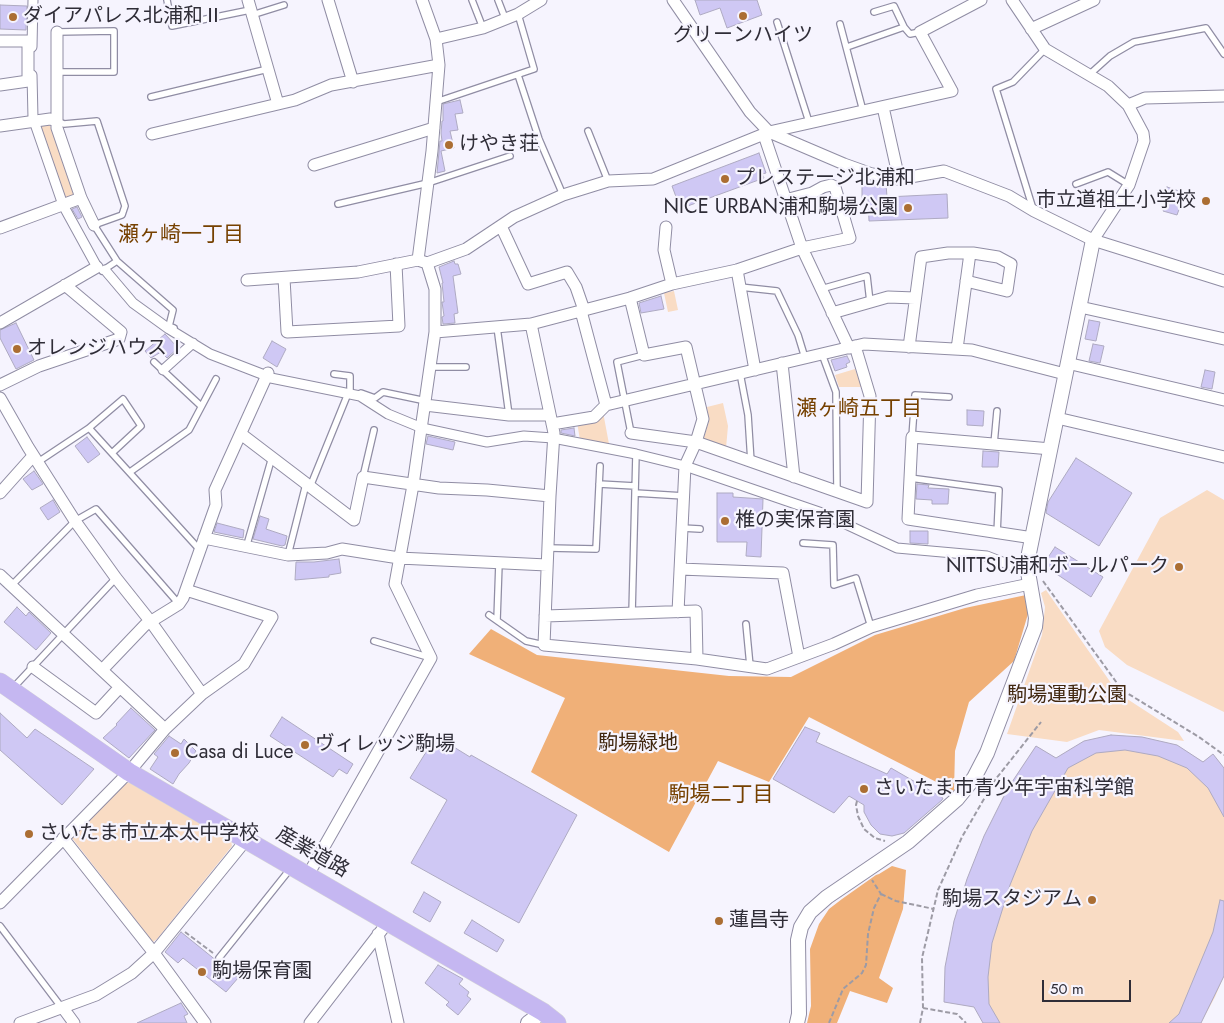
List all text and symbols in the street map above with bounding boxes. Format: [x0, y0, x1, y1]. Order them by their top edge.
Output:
place label: ダイアパレス北浦和Ⅱ [23, 5, 223, 29]
marker: グリーンハイツ [737, 10, 749, 22]
marker: ダイアパレス北浦和Ⅱ [7, 11, 19, 23]
place label: グリーンハイツ [673, 24, 813, 48]
place label: けやき荘 [459, 133, 539, 157]
marker: けやき荘 [443, 139, 455, 151]
place label: プレステージ北浦和 [735, 167, 915, 191]
marker: プレステージ北浦和 [719, 173, 731, 185]
place label: 市立道祖土小学校 [1036, 189, 1196, 213]
marker: 市立道祖土小学校 [1200, 195, 1212, 207]
place label: NICE URBAN浦和駒場公園 [664, 196, 898, 220]
marker: NICE URBAN浦和駒場公園 [902, 202, 914, 214]
district label: 瀬ヶ崎一丁目 [118, 223, 244, 249]
place label: オレンジハウスⅠ [27, 337, 187, 361]
marker: オレンジハウスⅠ [11, 343, 23, 355]
district label: 瀬ヶ崎五丁目 [796, 397, 922, 423]
place label: 椎の実保育園 [735, 509, 855, 533]
marker: 椎の実保育園 [719, 515, 731, 527]
place label: NITTSU浦和ボールパーク [946, 555, 1169, 579]
marker: NITTSU浦和ボールパーク [1173, 561, 1185, 573]
park label: 駒場運動公園 [1007, 684, 1127, 708]
park label: 駒場緑地 [598, 732, 678, 756]
place label: ヴィレッジ駒場 [315, 733, 455, 757]
marker: ヴィレッジ駒場 [299, 739, 311, 751]
place label: Casa di Luce [185, 741, 294, 765]
marker: Casa di Luce [169, 747, 181, 759]
place label: さいたま市青少年宇宙科学館 [874, 777, 1134, 801]
district label: 駒場二丁目 [669, 783, 773, 809]
marker: さいたま市青少年宇宙科学館 [858, 783, 870, 795]
place label: さいたま市立本太中学校 [39, 822, 259, 846]
street label: 産業道路 [271, 823, 353, 883]
marker: さいたま市立本太中学校 [23, 828, 35, 840]
place label: 駒場スタジアム [942, 888, 1082, 912]
marker: 駒場スタジアム [1086, 894, 1098, 906]
place label: 蓮昌寺 [729, 909, 789, 933]
marker: 蓮昌寺 [713, 915, 725, 927]
place label: 駒場保育園 [212, 960, 312, 984]
marker: 駒場保育園 [196, 966, 208, 978]
scale bar [1044, 970, 1133, 1002]
text: 50 m [1050, 978, 1084, 1000]

